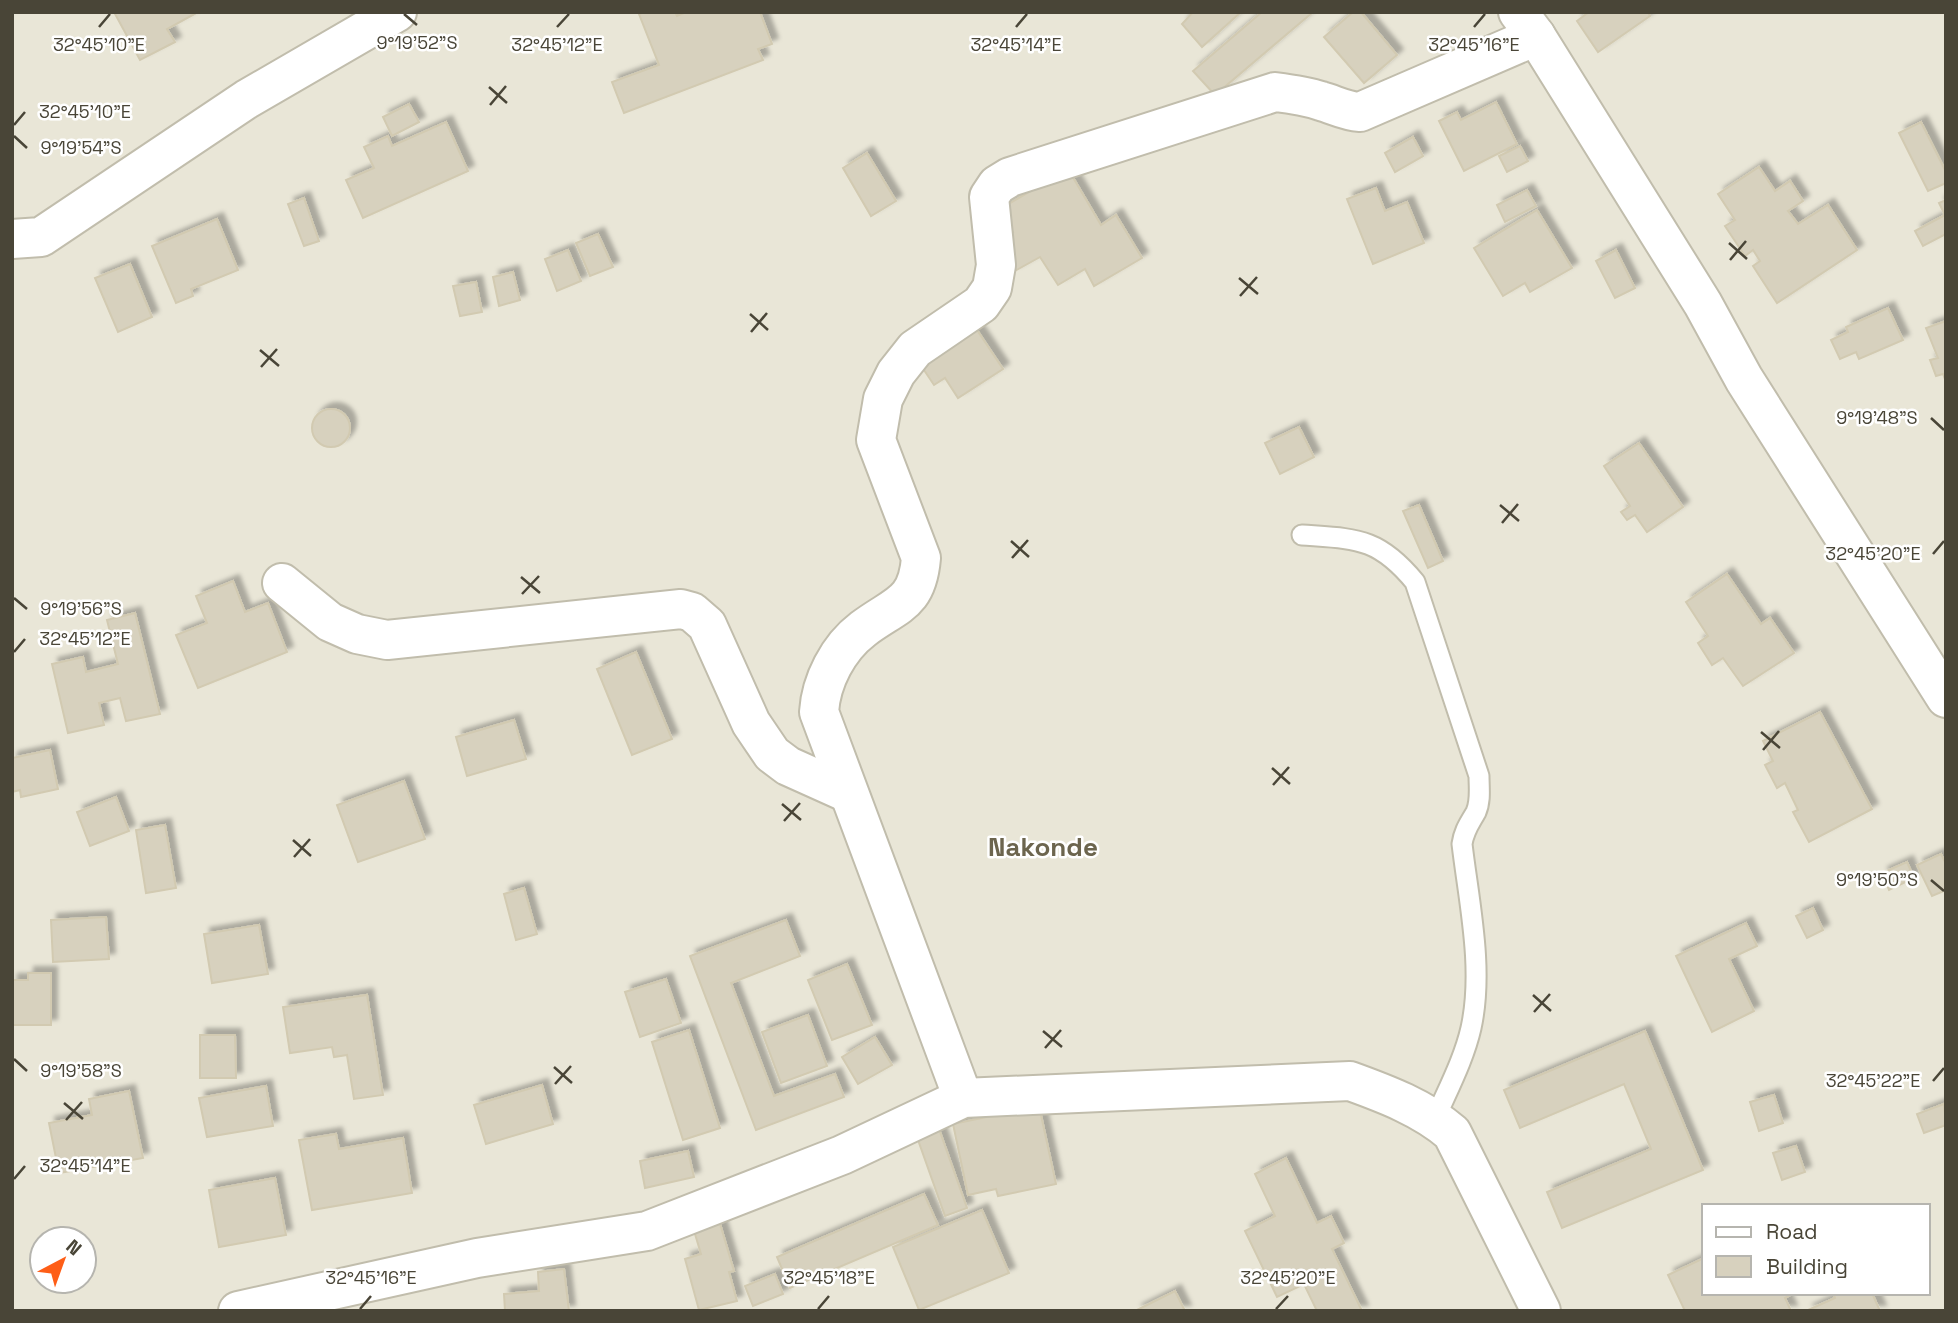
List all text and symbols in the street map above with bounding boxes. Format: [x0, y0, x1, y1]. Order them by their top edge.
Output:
text: 9°19'52"S [376, 31, 458, 54]
text: 32°45'10"E [53, 33, 145, 56]
text: 32°45'12"E [511, 33, 603, 56]
text: 32°45'14"E [970, 33, 1062, 56]
text: 32°45'16"E [1428, 33, 1520, 56]
text: 32°45'10"E [39, 100, 131, 123]
text: 9°19'54"S [40, 136, 122, 159]
text: 9°19'48"S [1836, 406, 1918, 429]
text: 32°45'20"E [1825, 542, 1921, 565]
text: 9°19'56"S [40, 597, 122, 620]
text: 32°45'12"E [39, 627, 131, 650]
district label: Nakonde [988, 830, 1098, 864]
text: 9°19'50"S [1836, 868, 1918, 891]
text: 9°19'58"S [40, 1059, 122, 1082]
text: 32°45'22"E [1826, 1069, 1920, 1092]
text: 32°45'14"E [39, 1154, 131, 1177]
legend [1702, 1204, 1930, 1295]
text: Road [1766, 1218, 1818, 1245]
north arrow [28, 1225, 98, 1295]
text: N [61, 1234, 87, 1261]
text: Building [1766, 1253, 1848, 1280]
text: 32°45'16"E [325, 1266, 417, 1289]
text: 32°45'18"E [783, 1266, 875, 1289]
text: 32°45'20"E [1240, 1266, 1336, 1289]

